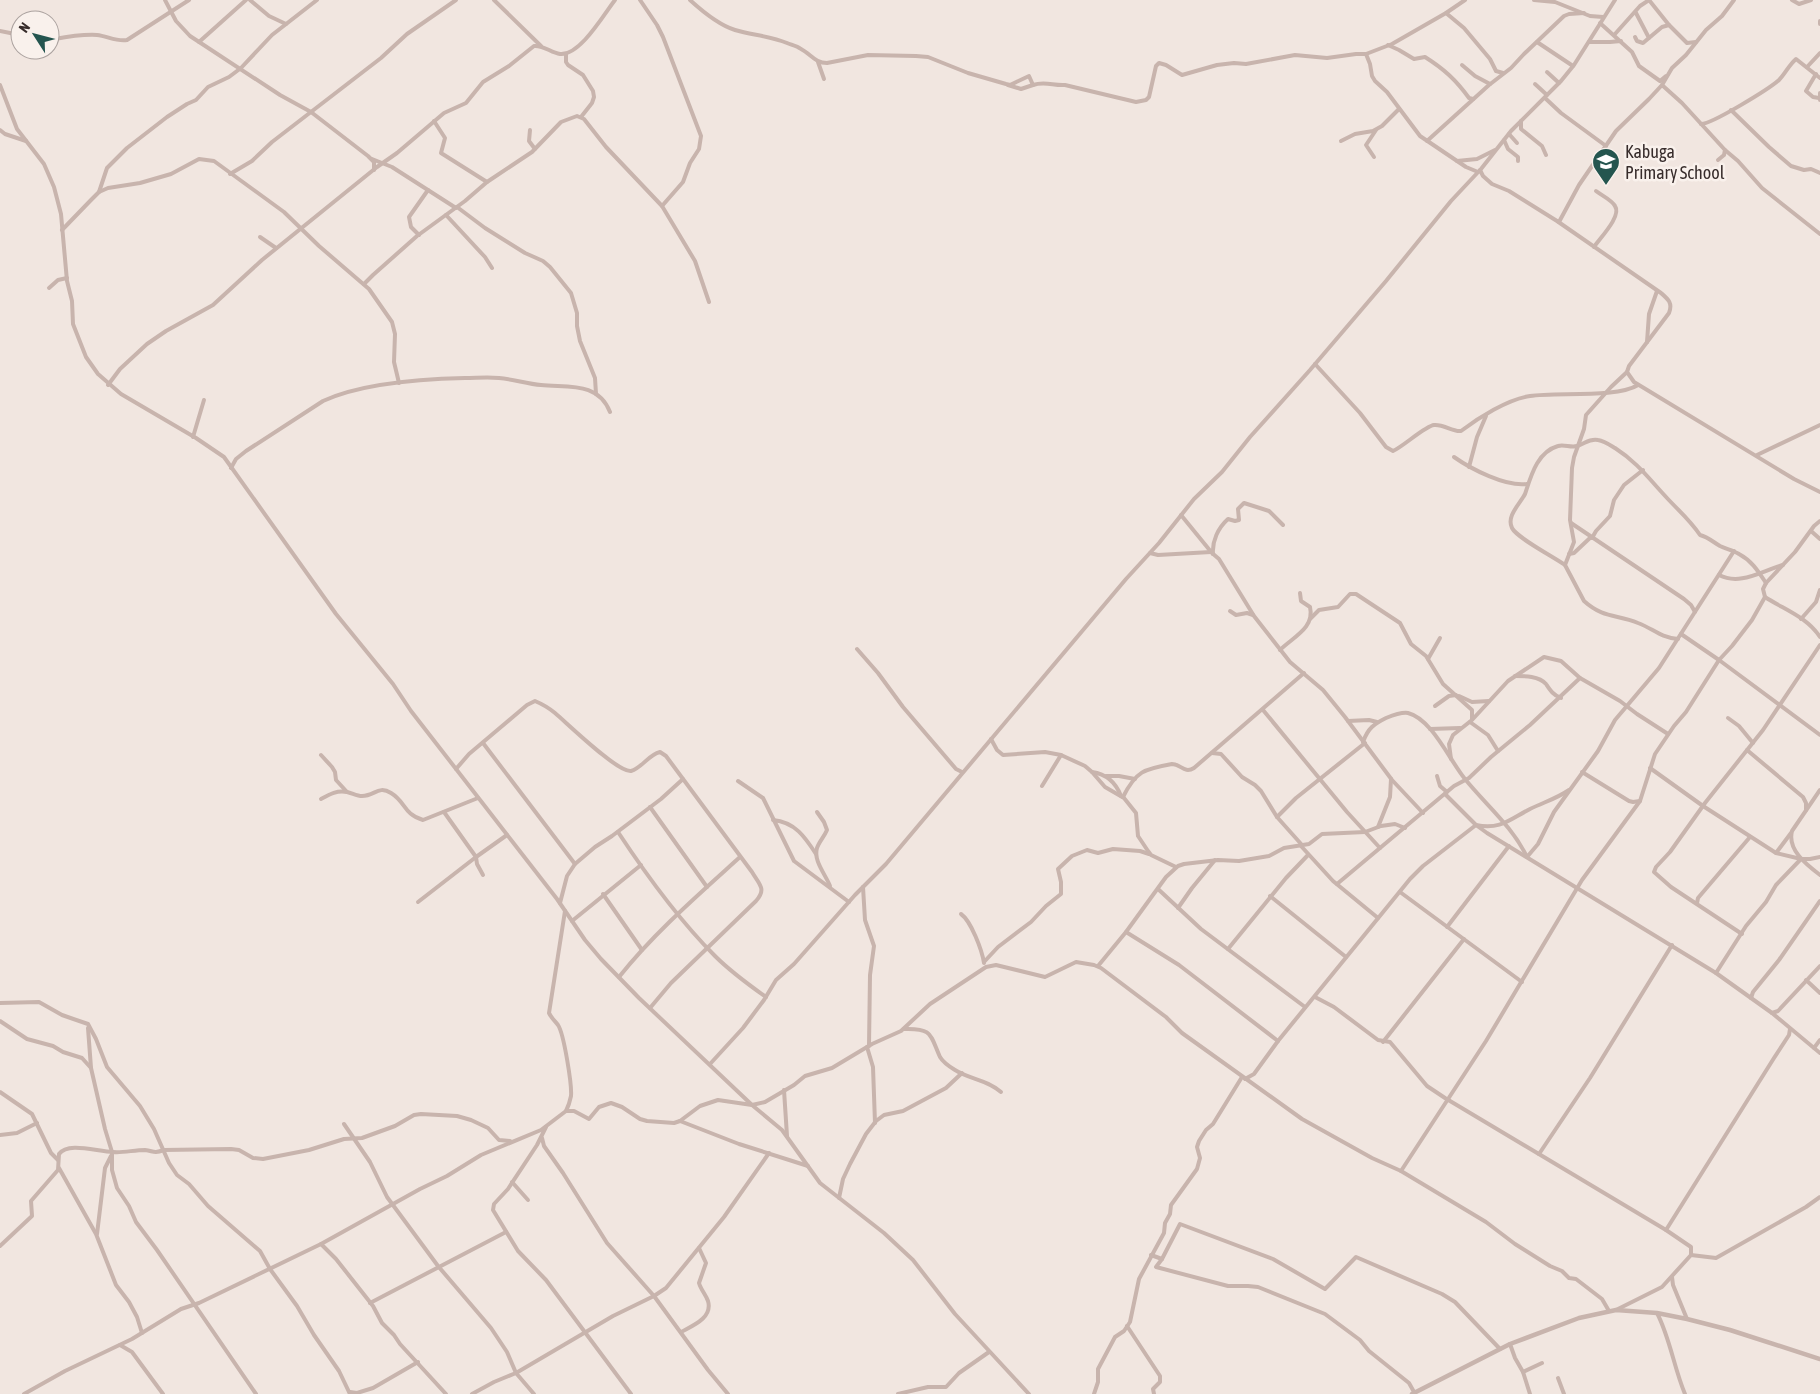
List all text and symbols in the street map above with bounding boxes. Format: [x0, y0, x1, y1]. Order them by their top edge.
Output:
north arrow [10, 10, 60, 60]
text: N [16, 19, 33, 35]
place label: Kabuga Primary School [1625, 141, 1725, 183]
school or university icon: Kabuga Primary School [1591, 147, 1621, 186]

